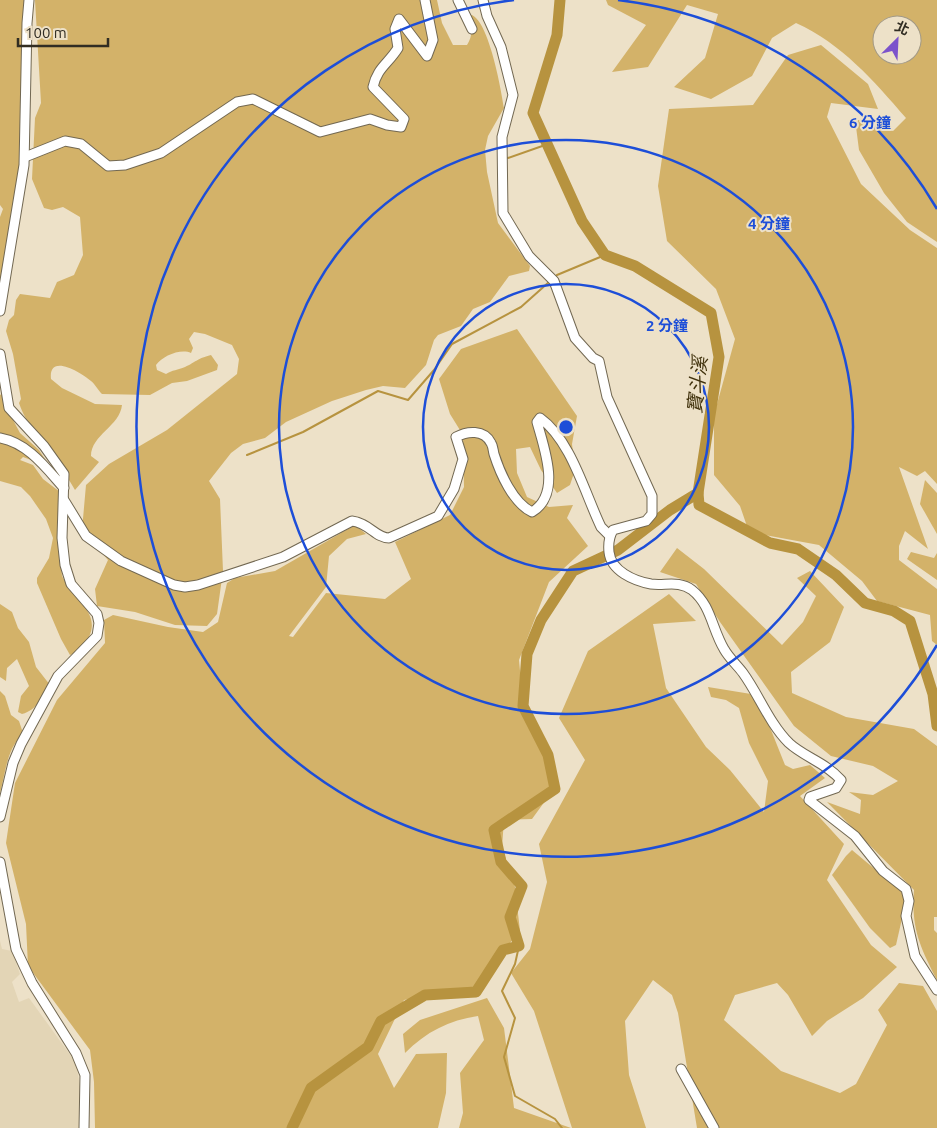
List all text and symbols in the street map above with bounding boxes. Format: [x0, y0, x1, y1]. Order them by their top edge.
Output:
scale bar [18, 15, 108, 47]
north arrow [872, 15, 922, 65]
text: 北 [893, 18, 912, 38]
text: 100 m [25, 24, 67, 41]
text: 6 分鐘 [849, 114, 891, 131]
text: 4 分鐘 [748, 215, 790, 232]
text: 2 分鐘 [646, 317, 688, 334]
water label: 寶斗溪 [683, 353, 711, 415]
centre of rings [557, 418, 575, 436]

